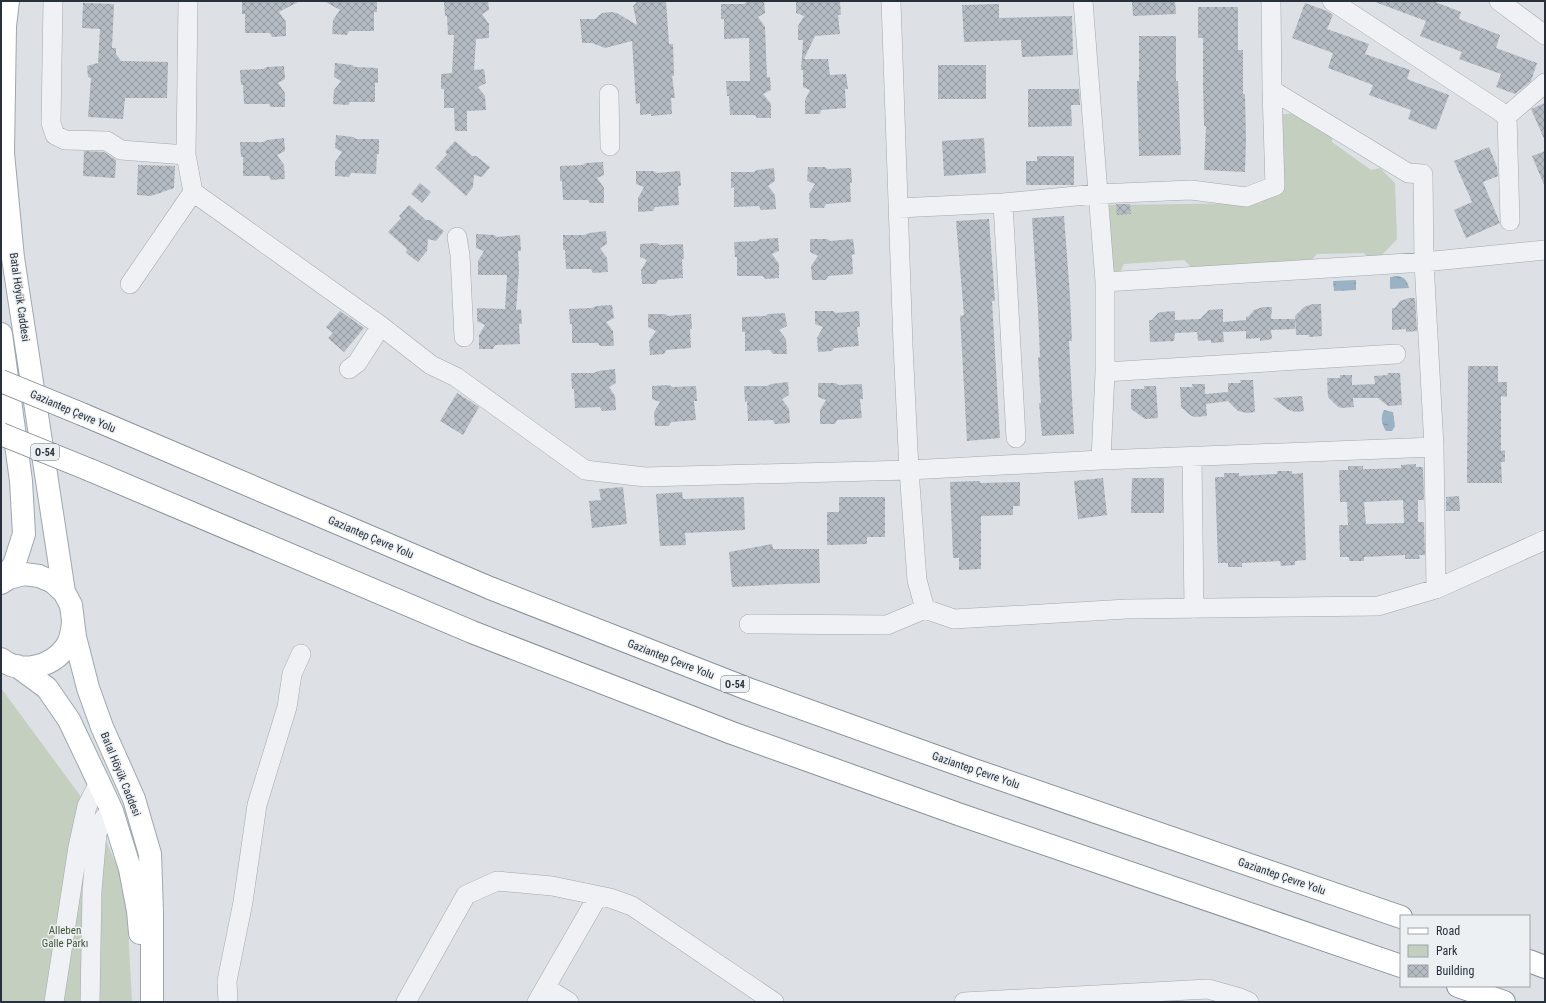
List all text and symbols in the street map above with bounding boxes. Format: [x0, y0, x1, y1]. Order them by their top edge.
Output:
street label: Batal Höyük Caddesi [7, 252, 32, 342]
street label: Gaziantep Çevre Yolu [28, 388, 118, 435]
road number: O-54 [31, 444, 59, 460]
street label: Gaziantep Çevre Yolu [326, 514, 416, 561]
street label: Gaziantep Çevre Yolu [626, 637, 716, 682]
road number: O-54 [721, 676, 749, 692]
street label: Batal Höyük Caddesi [98, 730, 143, 818]
street label: Gaziantep Çevre Yolu [930, 749, 1021, 792]
street label: Gaziantep Çevre Yolu [1236, 855, 1327, 898]
legend [1400, 915, 1530, 987]
park label: Alleben Galle Parkı [42, 924, 88, 950]
text: Road [1436, 924, 1460, 938]
text: Park [1436, 944, 1458, 958]
text: Building [1436, 964, 1474, 978]

